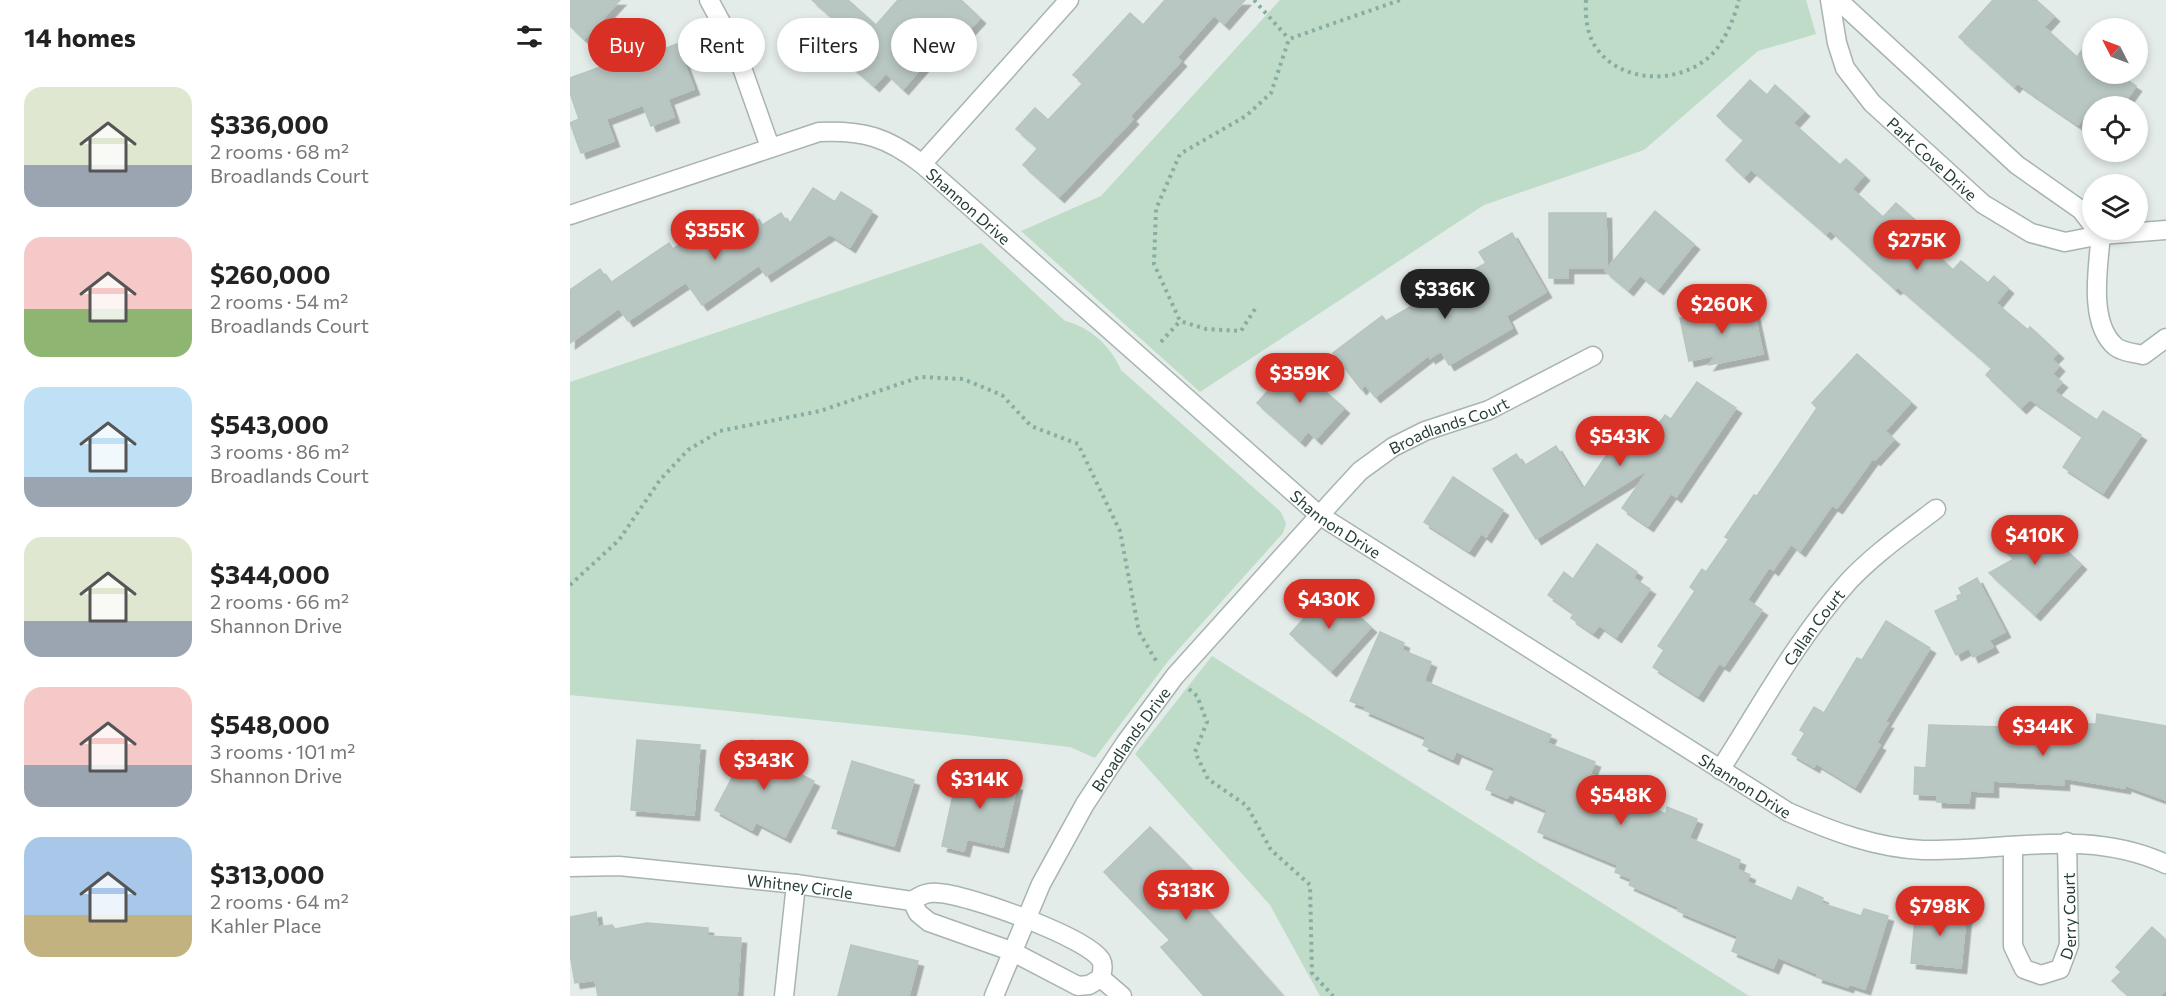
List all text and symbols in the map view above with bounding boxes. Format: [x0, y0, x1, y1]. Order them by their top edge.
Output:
chip: Buy [588, 18, 666, 72]
chip: Rent [678, 18, 765, 72]
chip: Filters [777, 18, 879, 72]
chip: New [891, 18, 977, 72]
north arrow [2082, 18, 2148, 84]
map controls [2082, 18, 2148, 240]
icon: filters [513, 20, 546, 53]
text: 14 homes [24, 21, 136, 52]
button: locate [2082, 96, 2148, 162]
text: $336,000 [210, 108, 329, 139]
icon: home [72, 111, 144, 183]
street label: Park Cove Drive [1884, 112, 1982, 204]
text: 2 rooms · 68 m² [210, 139, 349, 163]
text: Broadlands Court [210, 163, 369, 187]
street label: Shannon Drive [923, 163, 1015, 248]
button: layers [2082, 174, 2148, 240]
pin: $355K [673, 210, 757, 261]
text: $355K [685, 217, 745, 241]
pin: $275K [1875, 220, 1959, 271]
text: $275K [1887, 227, 1947, 251]
text: $260,000 [210, 258, 331, 289]
icon: home [72, 261, 144, 333]
pin: $336K [1403, 269, 1487, 320]
text: $336K [1415, 276, 1475, 300]
pin: $260K [1680, 284, 1764, 335]
text: 2 rooms · 54 m² [210, 289, 348, 313]
text: $260K [1691, 291, 1753, 315]
text: Broadlands Court [210, 313, 369, 337]
pin: $359K [1258, 353, 1342, 404]
text: $359K [1269, 360, 1331, 384]
street label: Broadlands Court [1385, 392, 1512, 457]
text: $543,000 [210, 408, 329, 439]
icon: home [72, 411, 144, 483]
pin: $543K [1578, 416, 1662, 467]
text: $543K [1589, 423, 1651, 447]
text: 3 rooms · 86 m² [210, 439, 349, 463]
text: Broadlands Court [210, 463, 369, 487]
street label: Shannon Drive [1287, 485, 1385, 561]
pin: $410K [1993, 515, 2077, 566]
text: $410K [2005, 522, 2065, 546]
text: $344,000 [210, 558, 330, 589]
icon: home [72, 561, 144, 633]
pin: $430K [1287, 579, 1371, 630]
street label: Callan Court [1779, 584, 1848, 669]
text: $430K [1298, 586, 1360, 610]
text: 2 rooms · 66 m² [210, 589, 349, 613]
text: Shannon Drive [210, 613, 342, 637]
street label: Broadlands Drive [1087, 683, 1173, 795]
pin: $344K [2001, 706, 2085, 757]
text: $548,000 [210, 708, 330, 739]
icon: home [72, 711, 144, 783]
text: $344K [2012, 713, 2074, 737]
text: 3 rooms · 101 m² [210, 739, 355, 763]
pin: $343K [722, 740, 806, 791]
text: $343K [733, 747, 795, 771]
street label: Shannon Drive [1696, 749, 1795, 821]
pin: $314K [938, 759, 1022, 810]
text: Shannon Drive [210, 763, 342, 787]
text: $314K [951, 766, 1009, 790]
pin: $548K [1579, 775, 1663, 826]
text: $548K [1590, 782, 1652, 806]
text: $313,000 [210, 858, 325, 889]
icon: home [72, 861, 144, 933]
street label: Whitney Circle [746, 870, 854, 902]
pin: $313K [1144, 870, 1228, 921]
street label: Derry Court [2055, 872, 2079, 962]
text: $313K [1157, 877, 1215, 901]
pin: $798K [1898, 886, 1982, 937]
text: 2 rooms · 64 m² [210, 889, 349, 913]
text: $798K [1909, 893, 1971, 917]
text: Kahler Place [210, 913, 321, 937]

